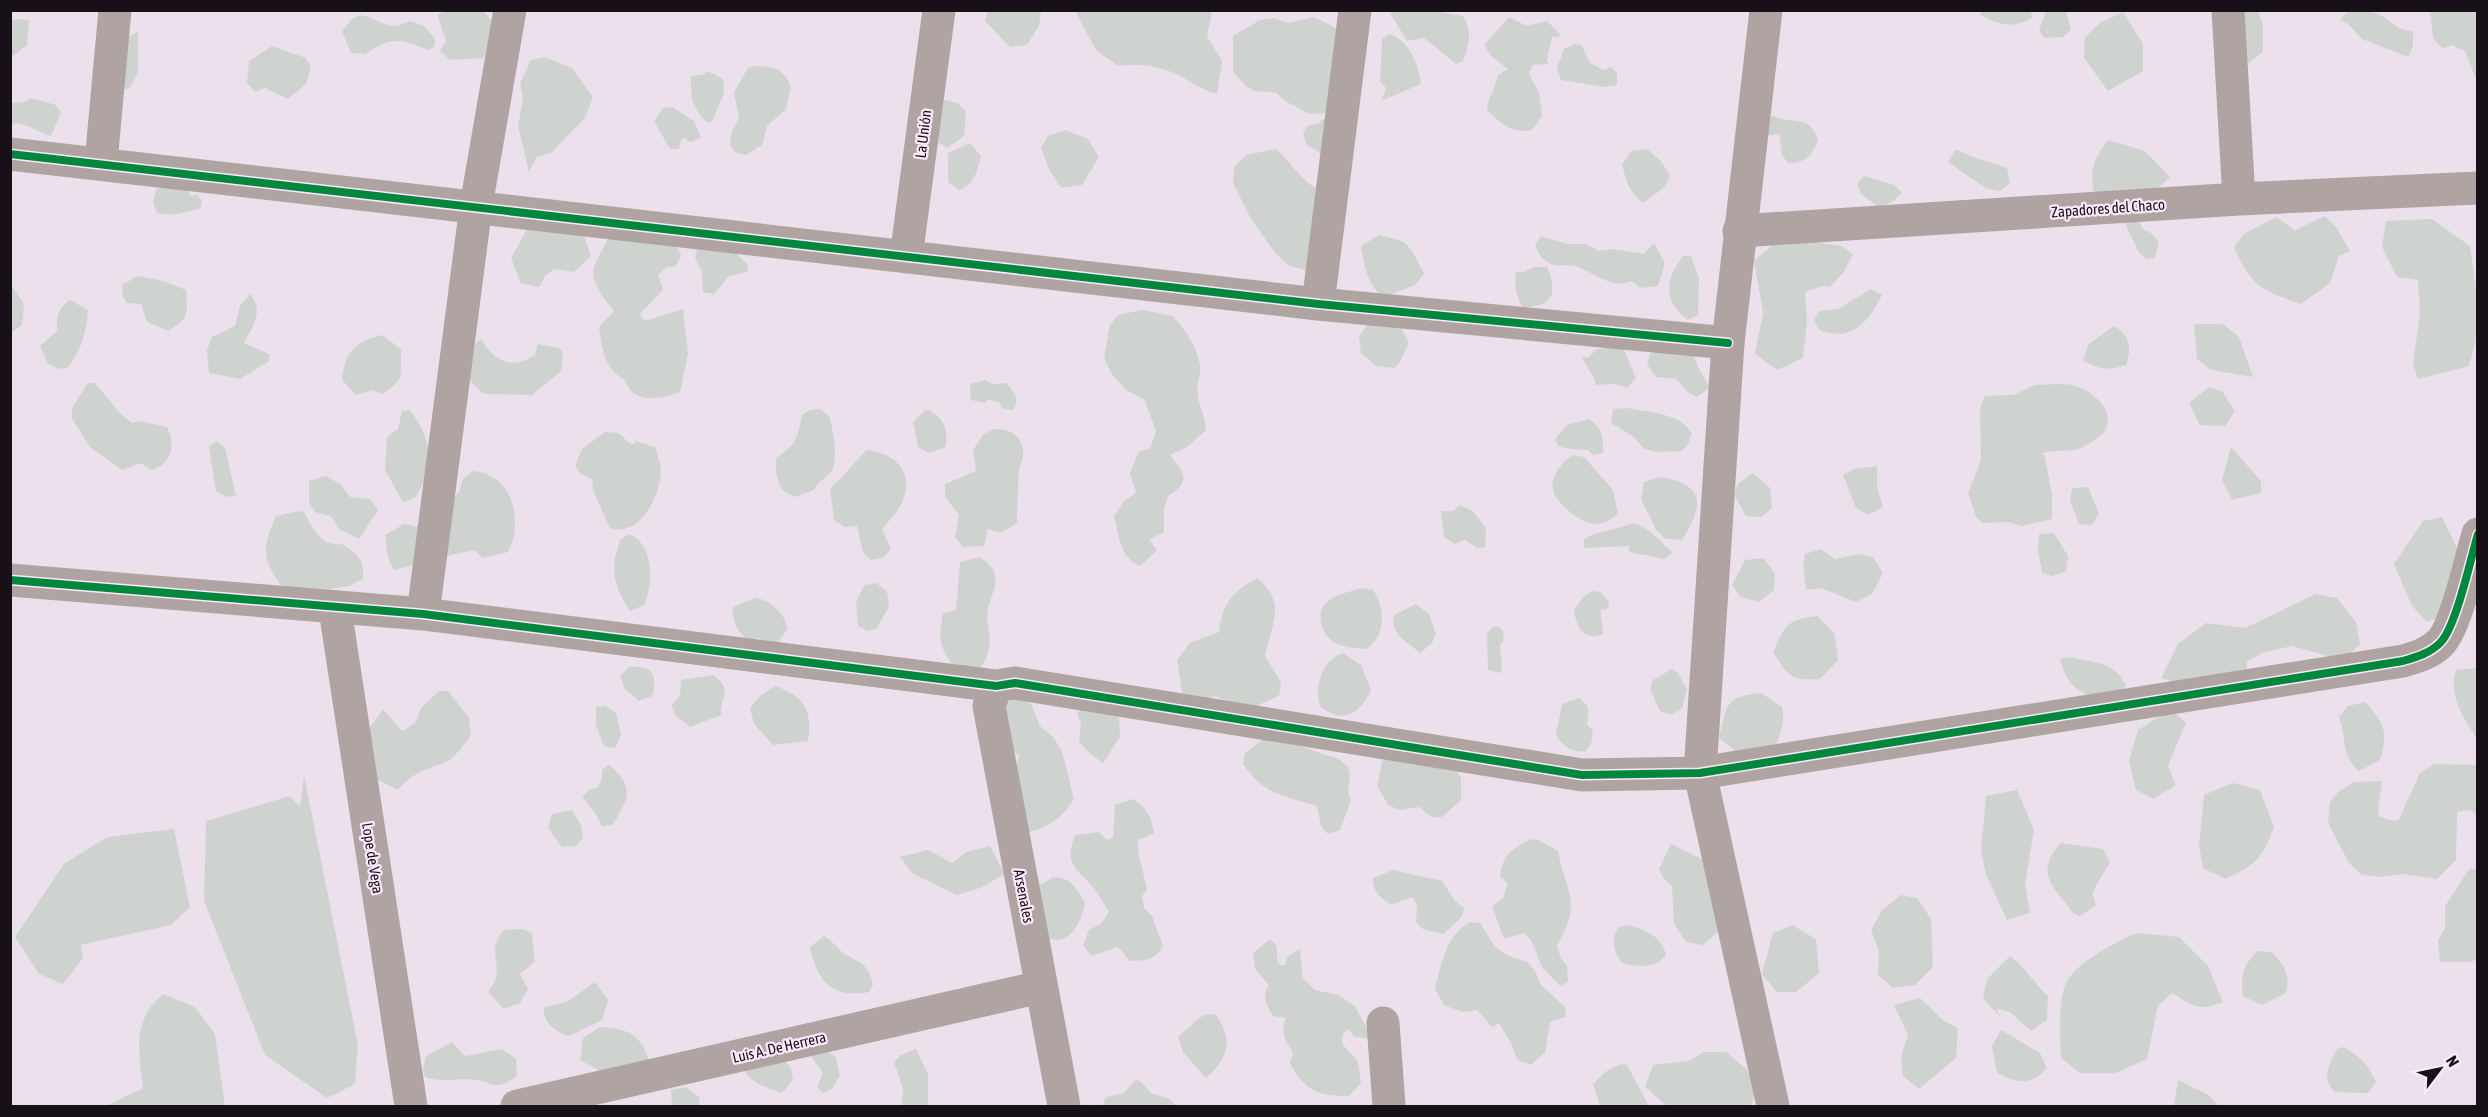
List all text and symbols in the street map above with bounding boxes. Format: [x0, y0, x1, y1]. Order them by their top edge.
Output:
street label: La Unión [912, 109, 934, 159]
street label: Zapadores del Chaco [2050, 196, 2166, 220]
street label: Lope de Vega [359, 821, 387, 895]
street label: Arsenales [1010, 868, 1038, 924]
street label: Luis A. De Herrera [731, 1028, 827, 1066]
north arrow [2410, 1039, 2470, 1099]
text: N [2443, 1052, 2463, 1070]

